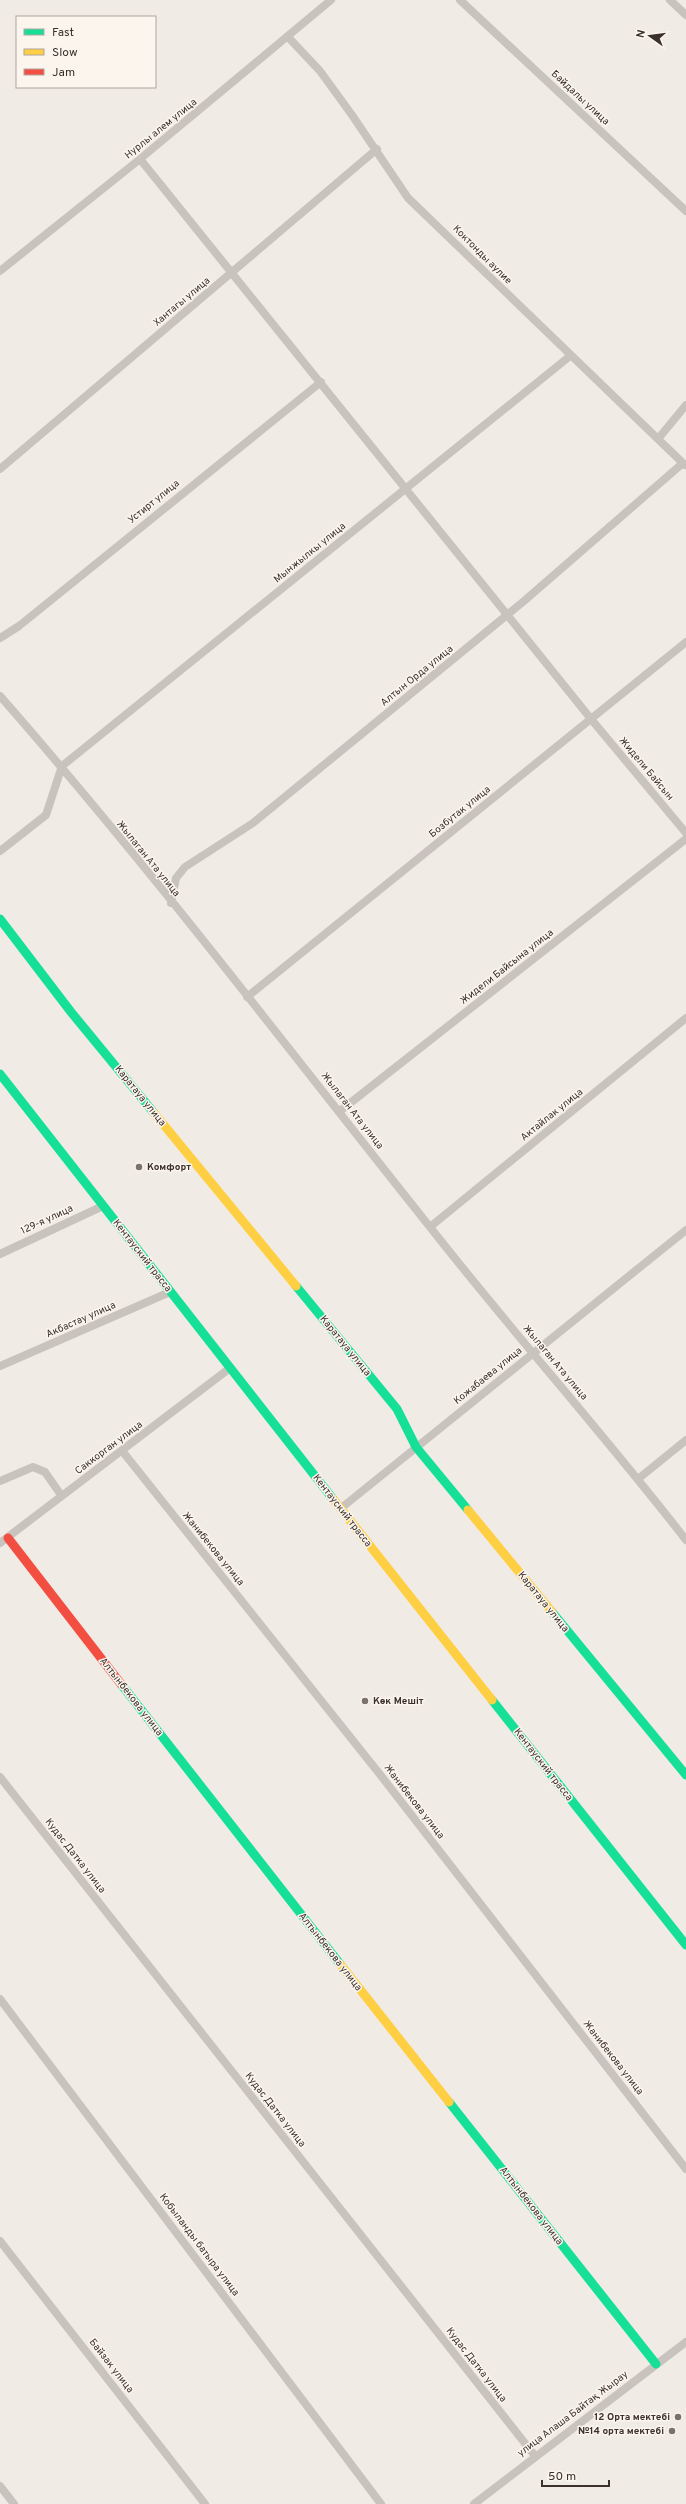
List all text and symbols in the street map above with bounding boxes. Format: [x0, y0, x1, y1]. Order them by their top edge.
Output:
legend [16, 16, 156, 88]
north arrow [630, 16, 670, 56]
text: Fast [52, 25, 74, 41]
text: N [634, 28, 649, 39]
text: Slow [52, 45, 78, 61]
text: Jam [52, 65, 75, 81]
street label: Байдалы улица [548, 68, 612, 128]
street label: Нурлы алем улица [122, 96, 200, 162]
street label: Коктонды аулие [450, 223, 514, 287]
street label: Хантагы улица [151, 274, 213, 330]
street label: Устирт улица [126, 477, 182, 527]
street label: Мынжылкы улица [271, 520, 349, 586]
street label: Алтын Орда улица [378, 643, 456, 709]
street label: Жидели Байсын [616, 735, 676, 803]
street label: Бозбутак улица [427, 783, 493, 841]
street label: Жылаган Ата улица [113, 818, 183, 900]
street label: Жидели Байсына улица [458, 926, 556, 1008]
street label: Каратауа улица [112, 1063, 168, 1129]
street label: Жылаган Ата улица [318, 1070, 386, 1152]
street label: Актайлак улица [518, 1086, 586, 1144]
place label: Комфорт [147, 1161, 191, 1174]
marker: Комфорт [134, 1162, 144, 1172]
street label: 129-я улица [19, 1202, 75, 1238]
street label: Кентауский трасса [110, 1217, 174, 1295]
street label: Акбастау улица [44, 1299, 118, 1341]
street label: Каратауа улица [317, 1313, 373, 1379]
street label: Жылаган Ата улица [520, 1323, 590, 1403]
street label: Кожабаева улица [451, 1344, 525, 1408]
street label: Саккорган улица [73, 1418, 145, 1478]
street label: Кентауский трасса [310, 1472, 374, 1550]
street label: Жанибекова улица [179, 1509, 247, 1589]
street label: Каратауа улица [515, 1569, 571, 1635]
street label: Алтынбекова улица [96, 1655, 166, 1739]
place label: Көк Мешіт [373, 1695, 424, 1708]
marker: Көк Мешіт [360, 1696, 370, 1706]
street label: Кентауский трасса [511, 1726, 575, 1804]
street label: Жанибекова улица [381, 1762, 447, 1842]
street label: Кудас Датка улица [42, 1816, 108, 1896]
street label: Алтынбекова улица [295, 1910, 365, 1994]
street label: Жанибекова улица [580, 2018, 646, 2098]
street label: Кудас Датка улица [242, 2070, 308, 2150]
street label: Алтынбекова улица [496, 2164, 566, 2248]
street label: Кобыланды батыра улица [156, 2191, 242, 2299]
street label: Кудас Датка улица [443, 2325, 509, 2405]
street label: Байзак улица [86, 2336, 136, 2396]
street label: улица Алаша Байтақ Жырау [515, 2368, 631, 2460]
place label: 12 Орта мектебі [594, 2411, 670, 2424]
marker: 12 Орта мектебі [673, 2412, 683, 2422]
place label: №14 орта мектебі [578, 2425, 664, 2438]
marker: №14 орта мектебі [667, 2426, 677, 2436]
scale bar [542, 2462, 609, 2488]
text: 50 m [548, 2469, 576, 2485]

